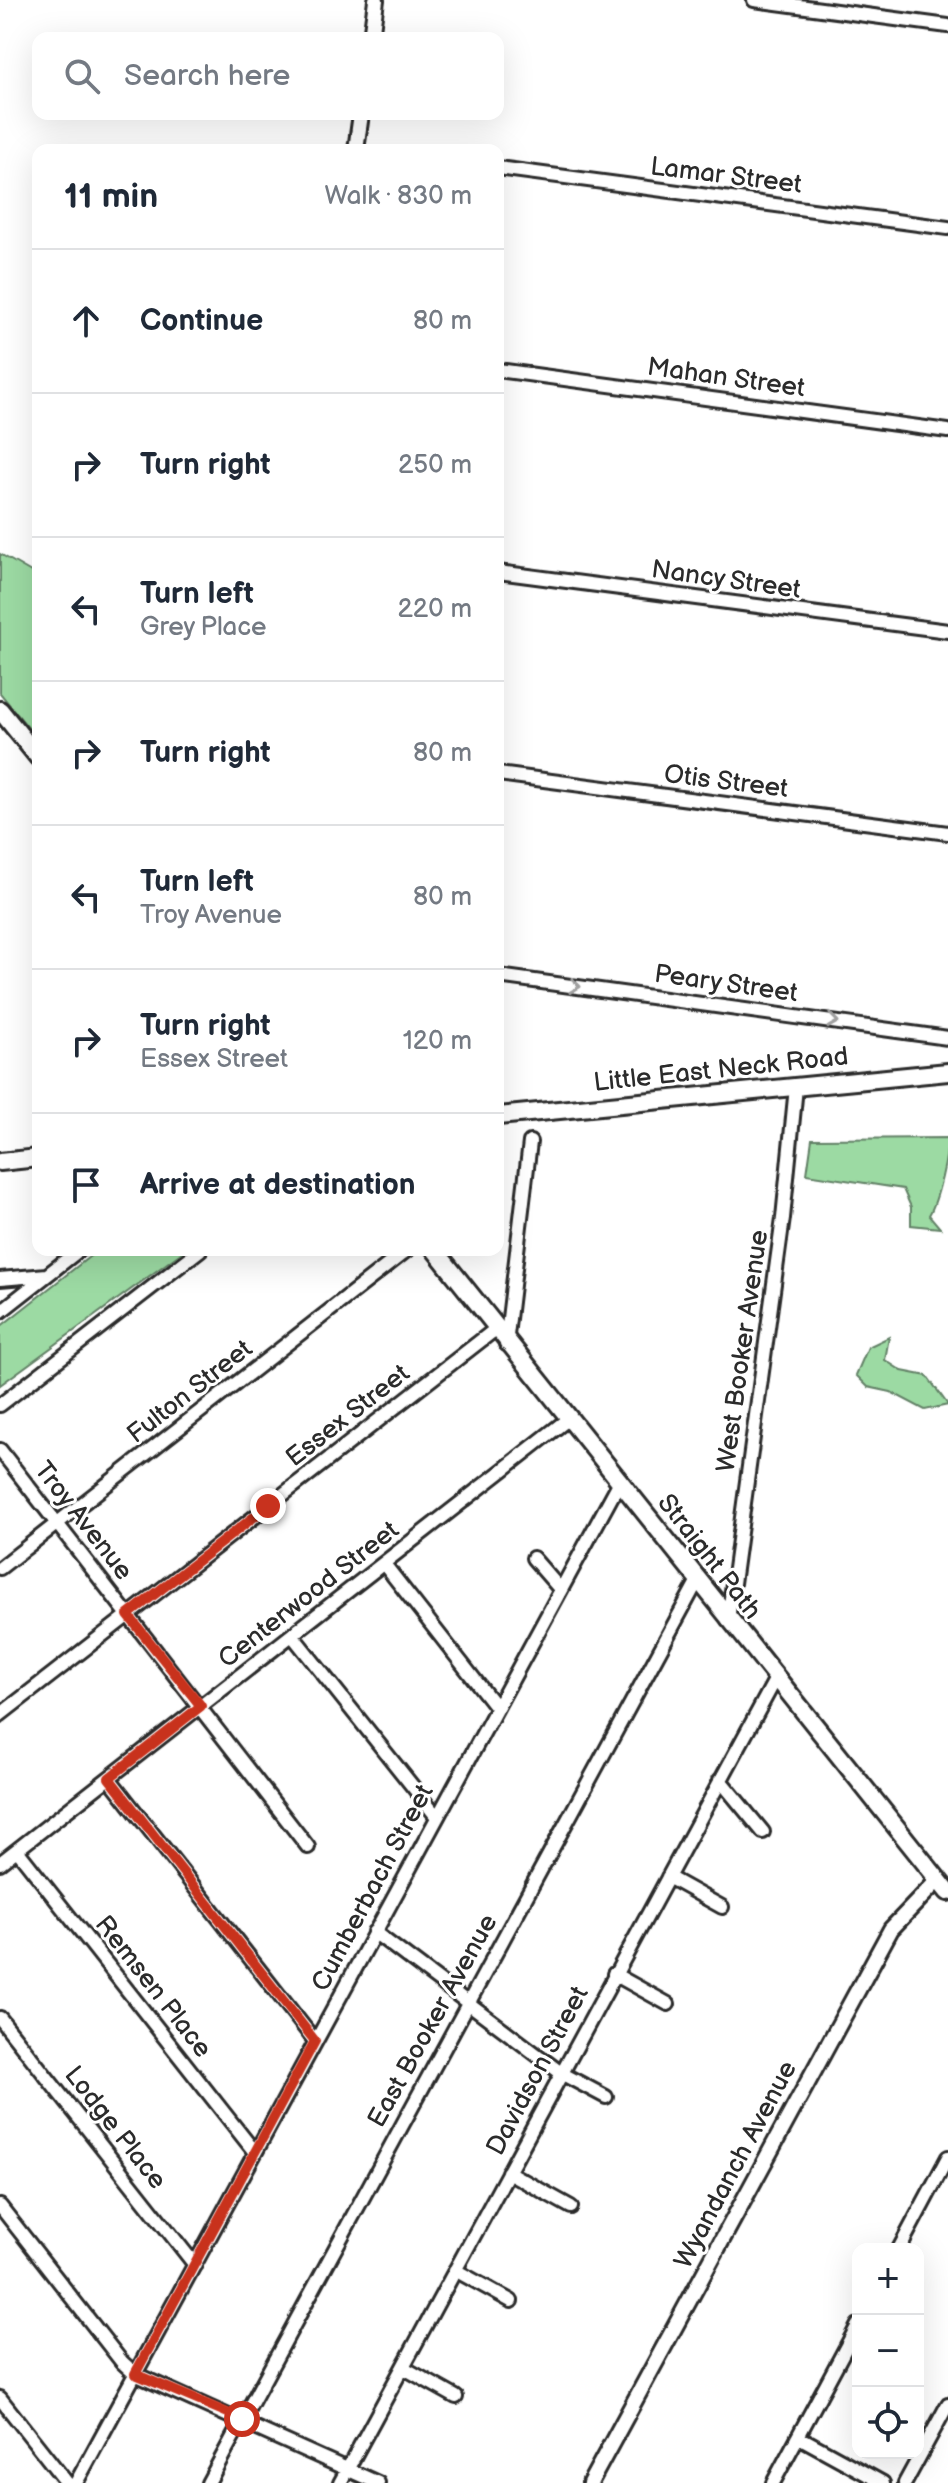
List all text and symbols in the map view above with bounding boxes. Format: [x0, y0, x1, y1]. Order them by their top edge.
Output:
search box [32, 32, 504, 120]
icon: search [60, 54, 104, 98]
text: Search here [124, 58, 290, 94]
street label: Lamar Street [648, 151, 804, 201]
text: 11 min [64, 176, 158, 217]
text: Walk · 830 m [325, 181, 472, 212]
icon: ahead [64, 299, 108, 343]
text: Continue [140, 303, 263, 339]
text: 80 m [413, 306, 472, 337]
street label: Mahan Street [645, 352, 807, 404]
icon: right [64, 443, 108, 487]
text: Turn right [140, 447, 271, 483]
text: 250 m [398, 450, 472, 481]
street label: Nancy Street [649, 554, 803, 606]
text: Turn left [140, 576, 254, 612]
icon: left [64, 587, 108, 631]
text: 220 m [398, 594, 472, 625]
text: Grey Place [140, 612, 267, 643]
icon: right [64, 731, 108, 775]
text: Turn right [140, 735, 271, 771]
text: 80 m [413, 738, 472, 769]
street label: Otis Street [662, 759, 790, 805]
text: Turn left [140, 864, 254, 900]
icon: left [64, 875, 108, 919]
text: 80 m [413, 882, 472, 913]
text: Troy Avenue [140, 900, 282, 931]
street label: Peary Street [652, 959, 800, 1009]
one-way arrow [569, 978, 582, 995]
text: Turn right [140, 1008, 271, 1044]
one-way arrow [826, 1012, 840, 1029]
icon: right [64, 1019, 108, 1063]
text: 120 m [403, 1026, 472, 1057]
street label: Little East Neck Road [592, 1041, 850, 1099]
text: Essex Street [140, 1044, 288, 1075]
icon: arrive [64, 1163, 108, 1207]
text: Arrive at destination [140, 1167, 416, 1203]
street label: West Booker Avenue [711, 1228, 775, 1474]
street label: Fulton Street [121, 1334, 259, 1450]
street label: Essex Street [280, 1358, 416, 1474]
street label: Troy Avenue [27, 1456, 139, 1586]
route end [250, 1488, 286, 1524]
street label: Straight Path [651, 1488, 767, 1626]
street label: Centerwood Street [213, 1515, 405, 1675]
street label: Cumberbach Street [305, 1779, 441, 1997]
street label: East Booker Avenue [362, 1909, 504, 2133]
street label: Remsen Place [88, 1910, 218, 2064]
street label: Davidson Street [480, 1981, 596, 2161]
street label: Wyandanch Avenue [668, 2056, 804, 2274]
street label: Lodge Place [57, 2060, 173, 2196]
map controls [852, 2243, 924, 2459]
button: + [852, 2243, 924, 2315]
button: − [852, 2315, 924, 2387]
button: locate [852, 2387, 924, 2459]
route start [224, 2401, 260, 2437]

